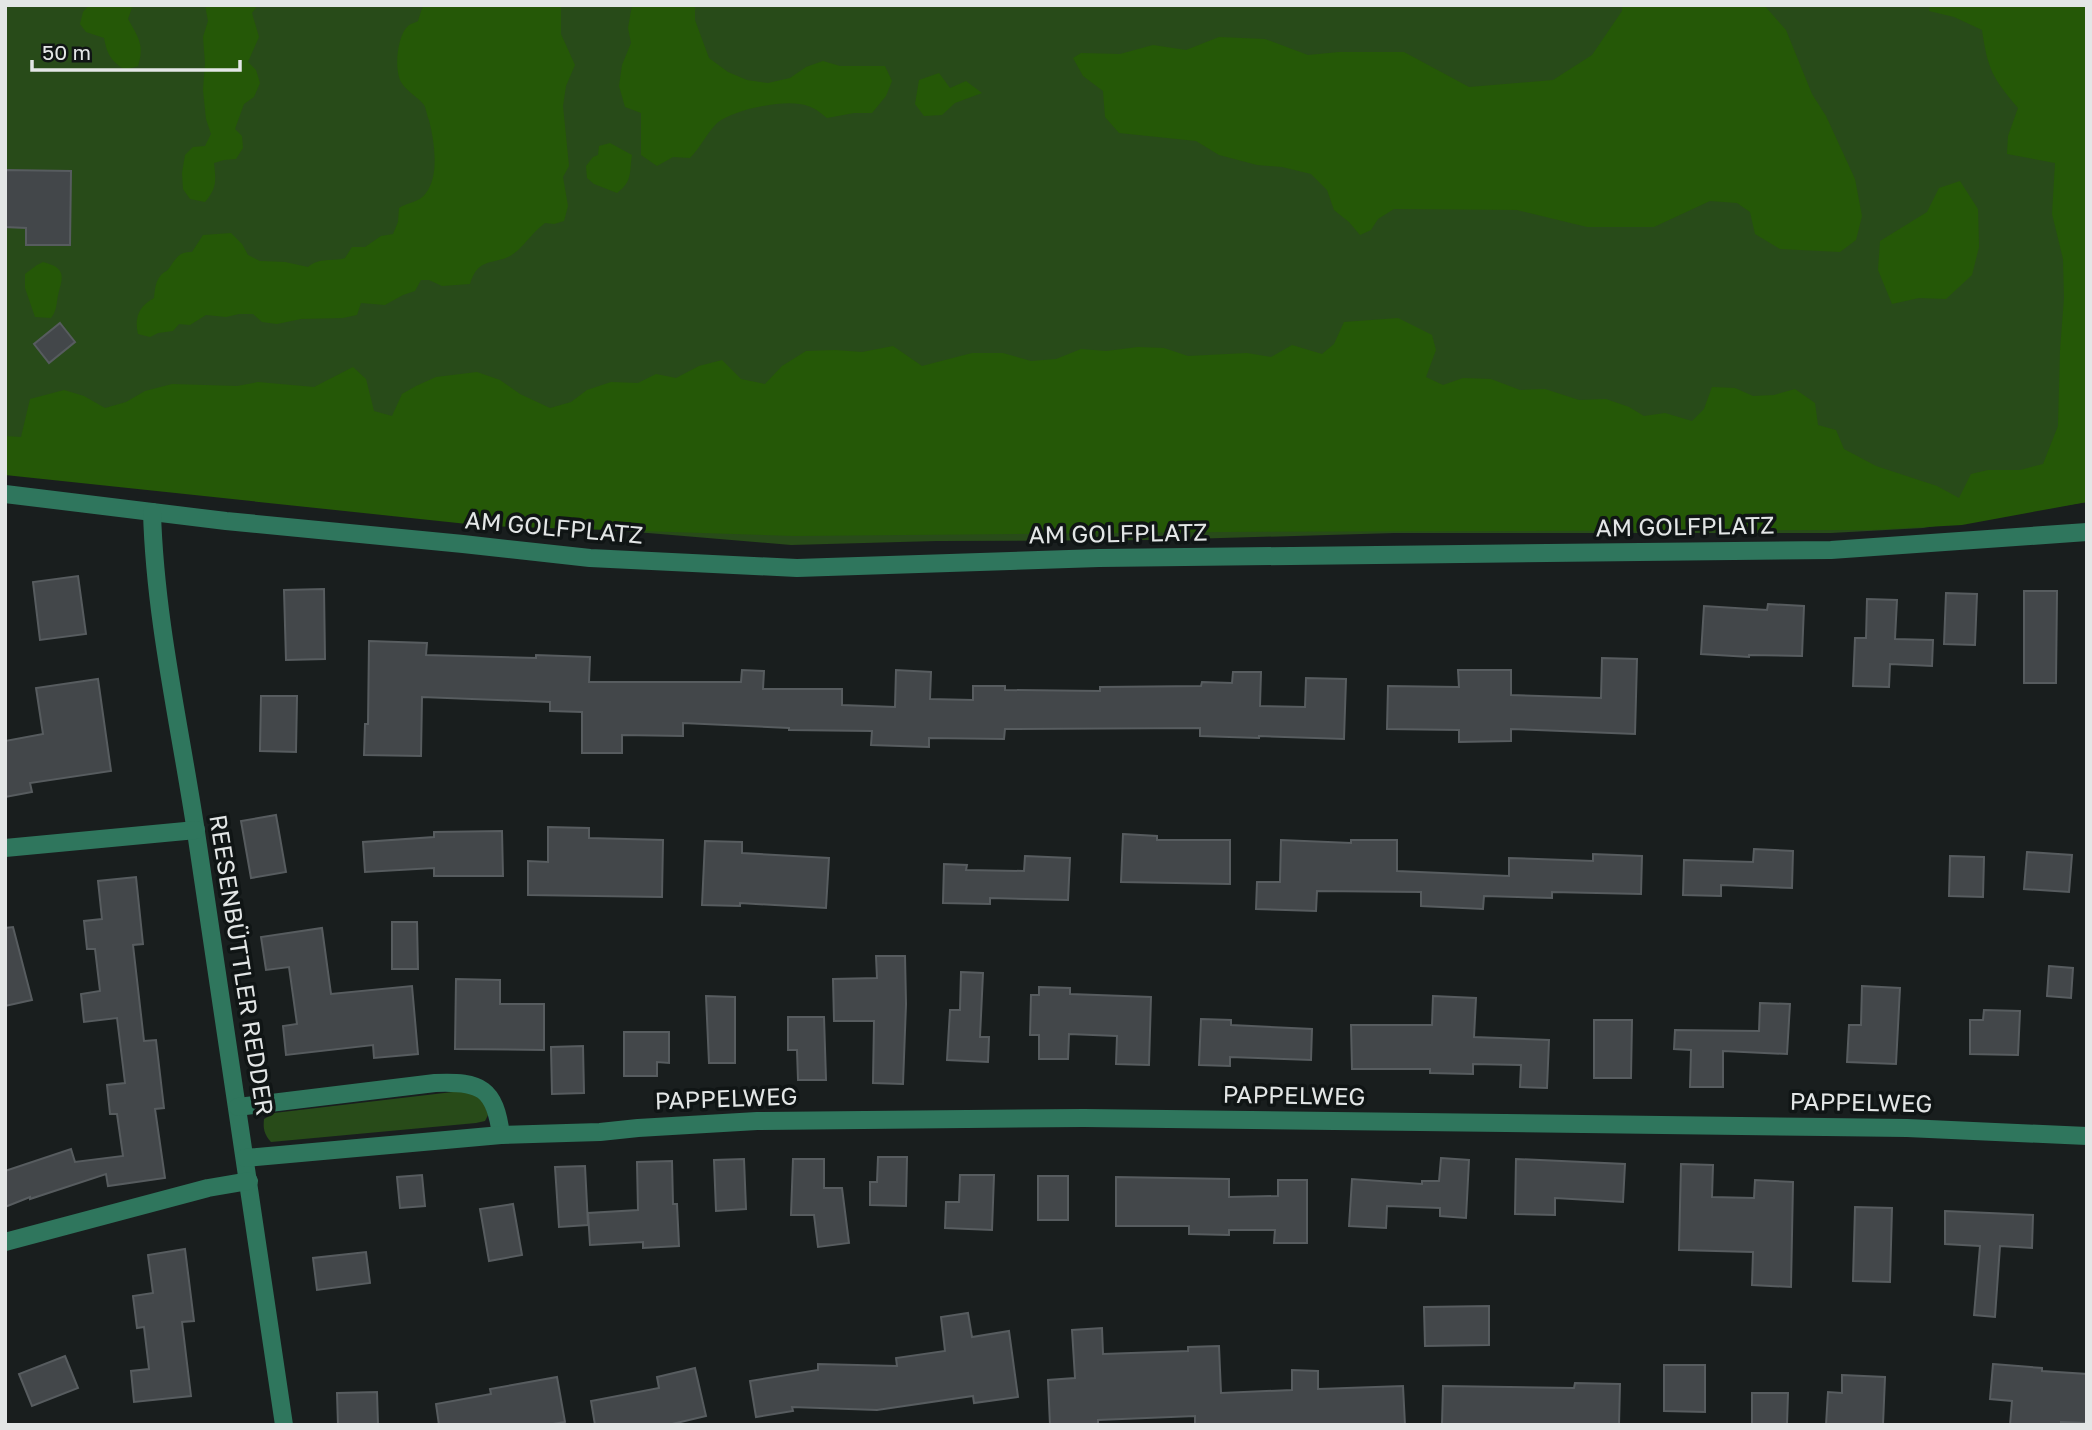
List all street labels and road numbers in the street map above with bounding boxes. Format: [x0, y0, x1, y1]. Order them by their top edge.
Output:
street label: AM GOLFPLATZ [464, 504, 645, 549]
street label: AM GOLFPLATZ [1595, 509, 1775, 542]
street label: AM GOLFPLATZ [1028, 516, 1208, 549]
street label: REESENBÜTTLER REDDER [204, 812, 281, 1117]
street label: PAPPELWEG [1222, 1079, 1366, 1110]
street label: PAPPELWEG [654, 1081, 798, 1114]
street label: PAPPELWEG [1789, 1086, 1933, 1117]

